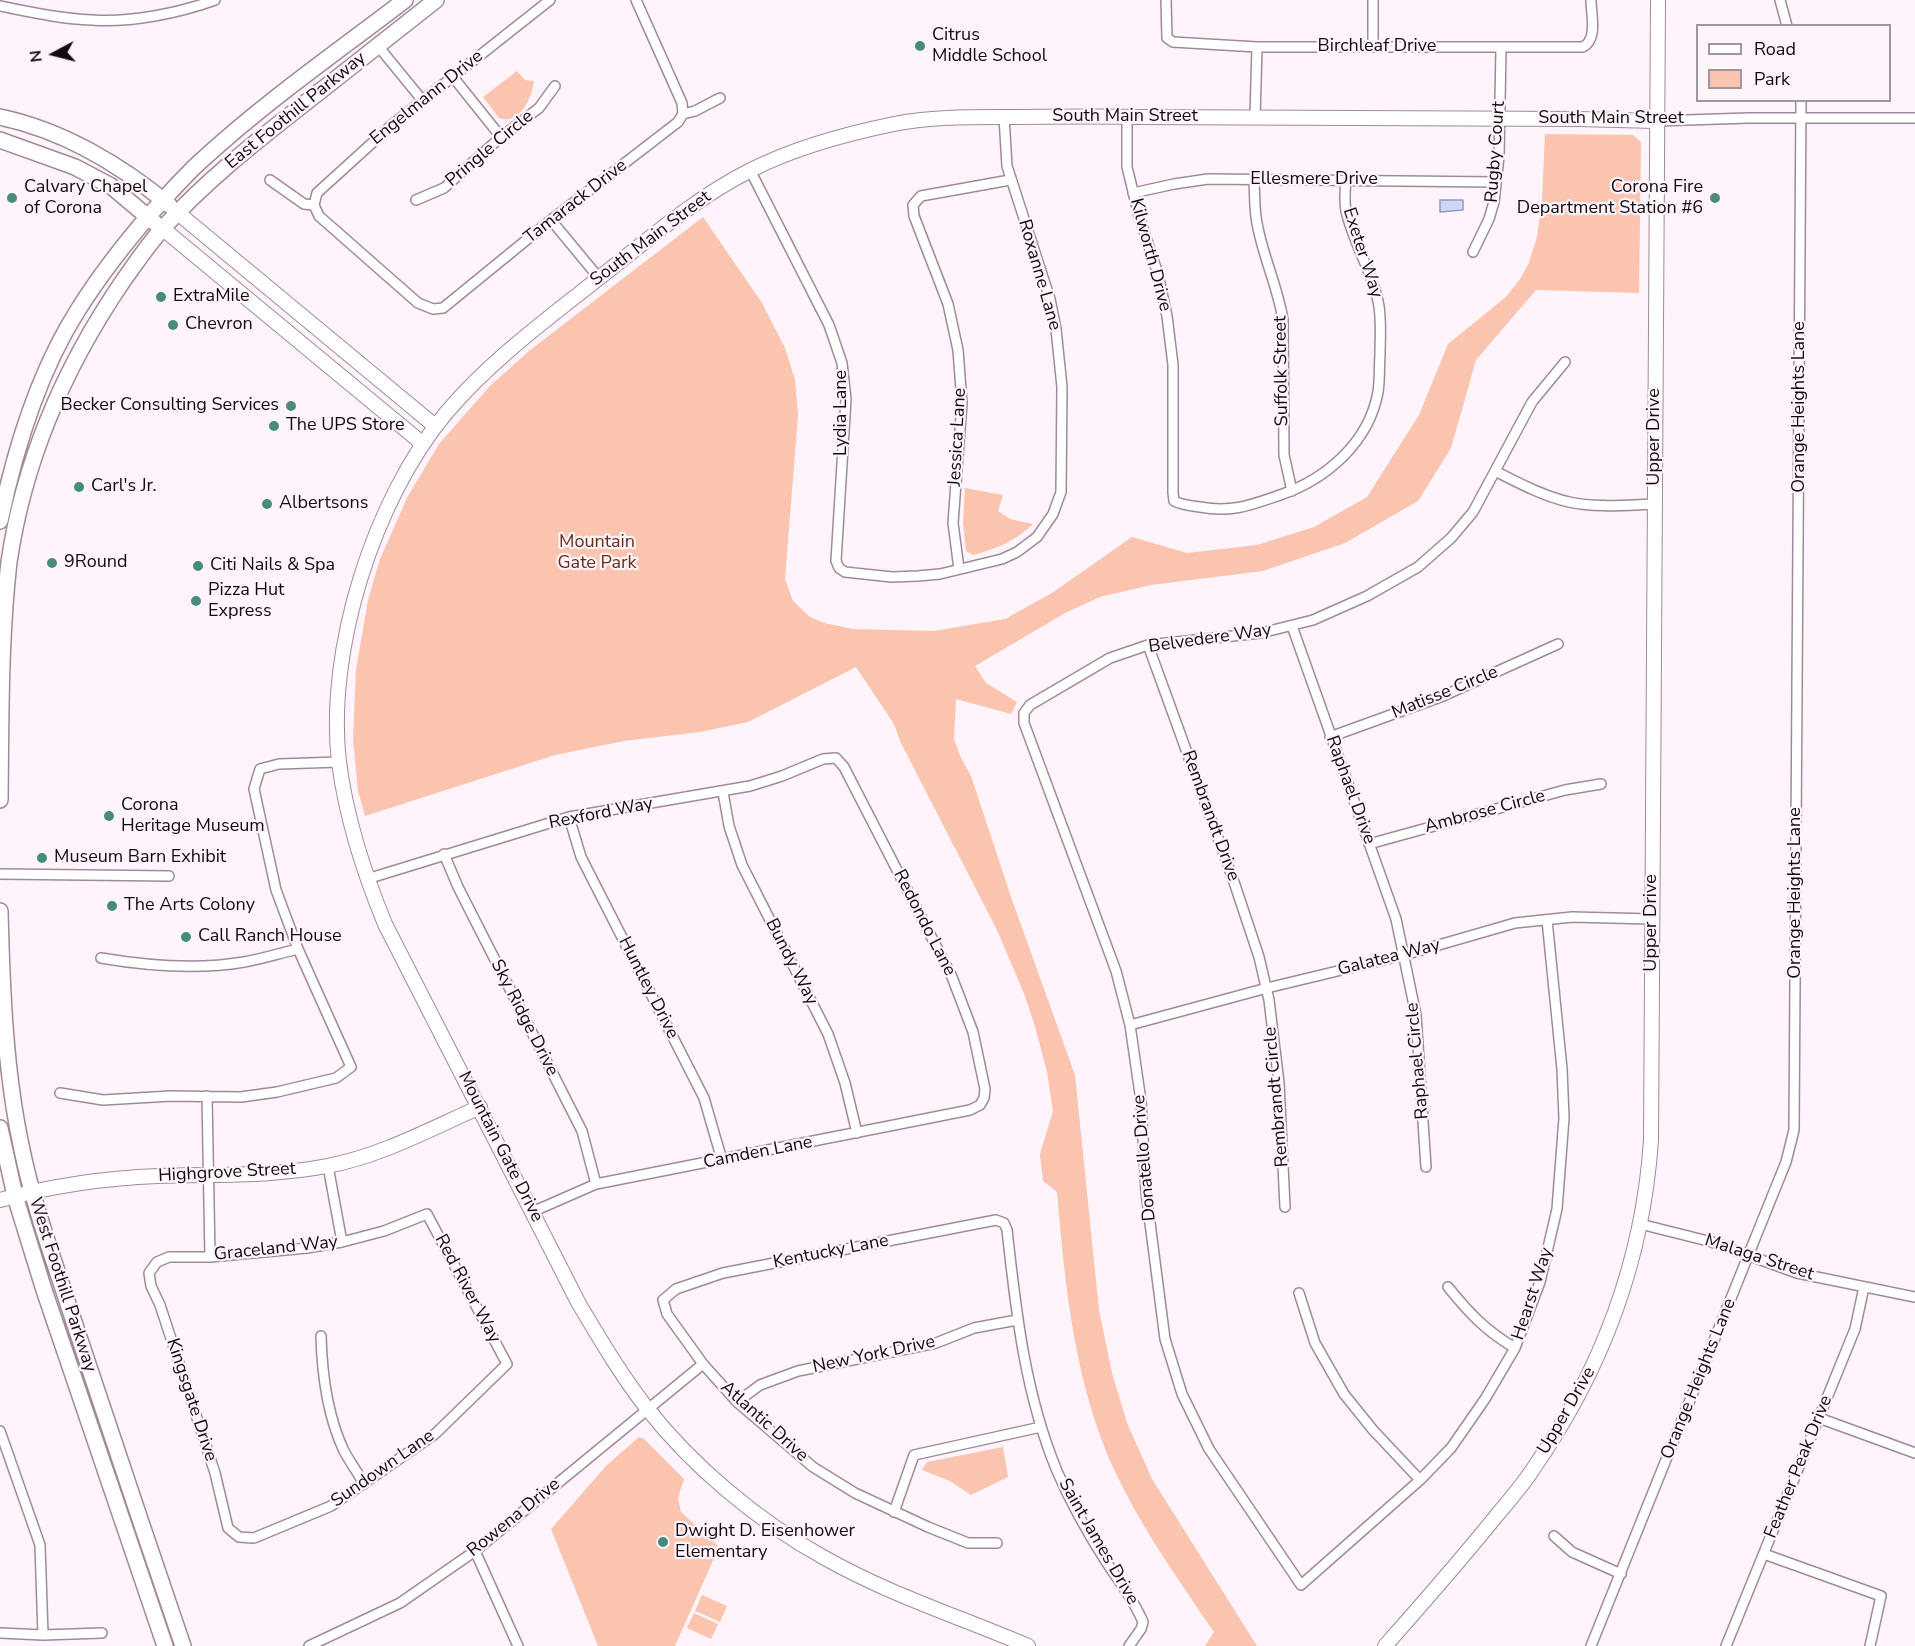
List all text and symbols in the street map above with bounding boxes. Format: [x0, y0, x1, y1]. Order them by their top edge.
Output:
north arrow [24, 24, 84, 84]
legend [1696, 24, 1891, 102]
place label: Citrus Middle School [932, 25, 1047, 68]
street label: Birchleaf Drive [1318, 36, 1436, 58]
text: Road [1754, 37, 1796, 61]
marker: Citrus Middle School [913, 39, 927, 53]
street label: Engelmann Drive [366, 46, 488, 150]
street label: East Foothill Parkway [222, 48, 370, 174]
text: N [24, 49, 48, 63]
text: Park [1754, 67, 1790, 91]
street label: Rugby Court [1482, 101, 1510, 203]
street label: Pringle Circle [442, 106, 538, 192]
street label: South Main Street [1052, 106, 1198, 128]
street label: South Main Street [1538, 108, 1684, 130]
street label: Tamarack Drive [520, 155, 632, 249]
street label: Ellesmere Drive [1250, 169, 1378, 191]
place label: Calvary Chapel of Corona [24, 177, 147, 219]
place label: Corona Fire Department Station #6 [1517, 177, 1703, 219]
street label: South Main Street [586, 187, 716, 291]
marker: Calvary Chapel of Corona [5, 191, 19, 205]
marker: Corona Fire Department Station #6 [1708, 191, 1722, 205]
street label: Kilworth Drive [1125, 196, 1175, 314]
street label: Exeter Way [1337, 205, 1387, 301]
street label: Roxanne Lane [1013, 217, 1065, 333]
place label: ExtraMile [173, 286, 250, 308]
marker: ExtraMile [154, 290, 168, 304]
place label: Chevron [185, 314, 253, 336]
street label: Suffolk Street [1270, 315, 1294, 427]
marker: Chevron [166, 318, 180, 332]
street label: Orange Heights Lane [1789, 321, 1811, 493]
street label: Lydia Lane [831, 370, 853, 456]
street label: Jessica Lane [945, 387, 971, 487]
street label: Upper Drive [1644, 388, 1666, 486]
place label: Becker Consulting Services [61, 395, 279, 417]
marker: Becker Consulting Services [284, 399, 298, 413]
place label: The UPS Store [286, 415, 405, 437]
marker: The UPS Store [267, 419, 281, 433]
place label: Carl's Jr. [91, 476, 157, 498]
marker: Carl's Jr. [72, 480, 86, 494]
place label: Albertsons [279, 493, 368, 515]
marker: Albertsons [260, 497, 274, 511]
park label: Mountain Gate Park [558, 532, 636, 574]
place label: 9Round [64, 552, 127, 574]
place label: Citi Nails & Spa [210, 555, 335, 577]
marker: 9Round [45, 556, 59, 570]
marker: Citi Nails & Spa [191, 559, 205, 573]
place label: Pizza Hut Express [208, 580, 284, 622]
marker: Pizza Hut Express [189, 594, 203, 608]
street label: Belvedere Way [1147, 620, 1273, 658]
street label: Matisse Circle [1389, 662, 1501, 724]
street label: Raphael Drive [1320, 733, 1380, 847]
street label: Rembrandt Drive [1176, 748, 1244, 884]
street label: Ambrose Circle [1422, 786, 1548, 838]
street label: Rexford Way [547, 793, 655, 835]
place label: Corona Heritage Museum [121, 795, 265, 838]
street label: Orange Heights Lane [1785, 807, 1807, 979]
marker: Corona Heritage Museum [102, 809, 116, 823]
place label: Museum Barn Exhibit [54, 847, 226, 869]
marker: Museum Barn Exhibit [35, 851, 49, 865]
street label: Redondo Lane [888, 866, 960, 980]
street label: Upper Drive [1641, 874, 1663, 972]
place label: The Arts Colony [124, 895, 255, 917]
marker: The Arts Colony [105, 899, 119, 913]
street label: Bundy Way [760, 915, 822, 1009]
place label: Call Ranch House [198, 926, 342, 948]
marker: Call Ranch House [179, 930, 193, 944]
street label: Huntley Drive [613, 933, 683, 1043]
street label: Galatea Way [1335, 935, 1443, 981]
street label: Sky Ridge Drive [485, 956, 563, 1080]
street label: Raphael Circle [1402, 1002, 1434, 1120]
street label: Rembrandt Circle [1260, 1026, 1294, 1168]
street label: Mountain Gate Drive [453, 1068, 547, 1226]
street label: Donatello Drive [1129, 1094, 1161, 1222]
street label: Camden Lane [702, 1132, 814, 1174]
street label: Highgrove Street [158, 1159, 296, 1187]
street label: West Foothill Parkway [24, 1195, 100, 1375]
street label: Kentucky Lane [771, 1230, 891, 1274]
street label: Malaga Street [1702, 1230, 1816, 1286]
street label: Red River Way [429, 1231, 505, 1347]
street label: Graceland Way [213, 1232, 339, 1266]
street label: Hearst Way [1508, 1245, 1558, 1343]
street label: Orange Heights Lane [1657, 1295, 1741, 1463]
street label: New York Drive [811, 1331, 937, 1379]
street label: Kingsgate Drive [161, 1336, 221, 1464]
street label: Upper Drive [1533, 1363, 1601, 1459]
street label: Atlantic Drive [716, 1377, 812, 1467]
street label: Feather Peak Drive [1760, 1392, 1838, 1542]
street label: Sundown Lane [327, 1425, 439, 1513]
street label: Rowena Drive [463, 1474, 565, 1562]
street label: Saint James Drive [1053, 1475, 1143, 1609]
place label: Dwight D. Eisenhower Elementary [675, 1521, 855, 1564]
marker: Dwight D. Eisenhower Elementary [656, 1535, 670, 1549]

